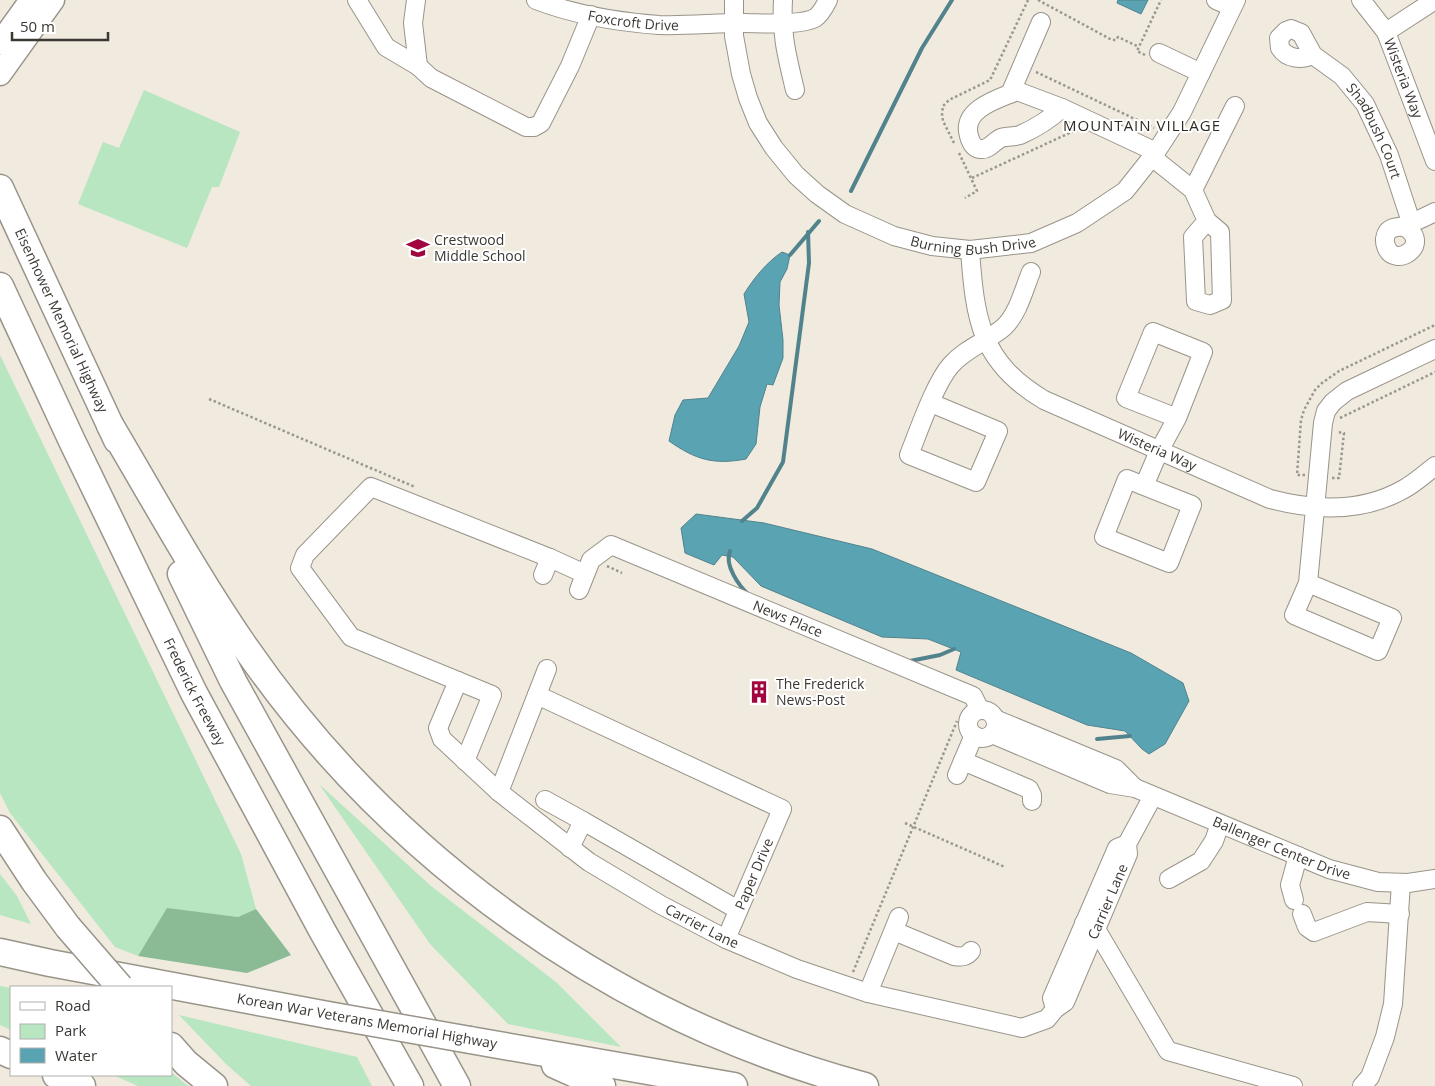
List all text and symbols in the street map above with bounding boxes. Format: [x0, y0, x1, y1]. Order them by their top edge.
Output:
street label: Foxcroft Drive [586, 5, 679, 34]
scale bar [12, 10, 109, 42]
text: 50 m [20, 16, 55, 36]
street label: Wisteria Way [1380, 35, 1428, 122]
street label: Shadbush Court [1342, 79, 1406, 181]
district label: MOUNTAIN VILLAGE [1063, 115, 1221, 135]
street label: Eisenhower Memorial Highway [11, 225, 113, 416]
place label: Crestwood Middle School [434, 230, 526, 265]
street label: Burning Bush Drive [909, 231, 1039, 259]
school or university icon: Crestwood Middle School [405, 235, 431, 261]
street label: Wisteria Way [1115, 423, 1201, 475]
street label: News Place [750, 595, 826, 641]
street label: Frederick Freeway [160, 634, 231, 750]
place label: The Frederick News-Post [776, 674, 865, 709]
building icon: The Frederick News-Post [746, 679, 772, 705]
street label: Ballenger Center Drive [1210, 812, 1353, 883]
street label: Paper Drive [730, 835, 777, 913]
street label: Carrier Lane [1083, 860, 1132, 942]
street label: Carrier Lane [662, 899, 742, 952]
legend [10, 986, 172, 1076]
street label: Korean War Veterans Memorial Highway [236, 988, 500, 1053]
text: Road [55, 995, 91, 1015]
text: Park [55, 1020, 86, 1040]
text: Water [55, 1045, 97, 1065]

